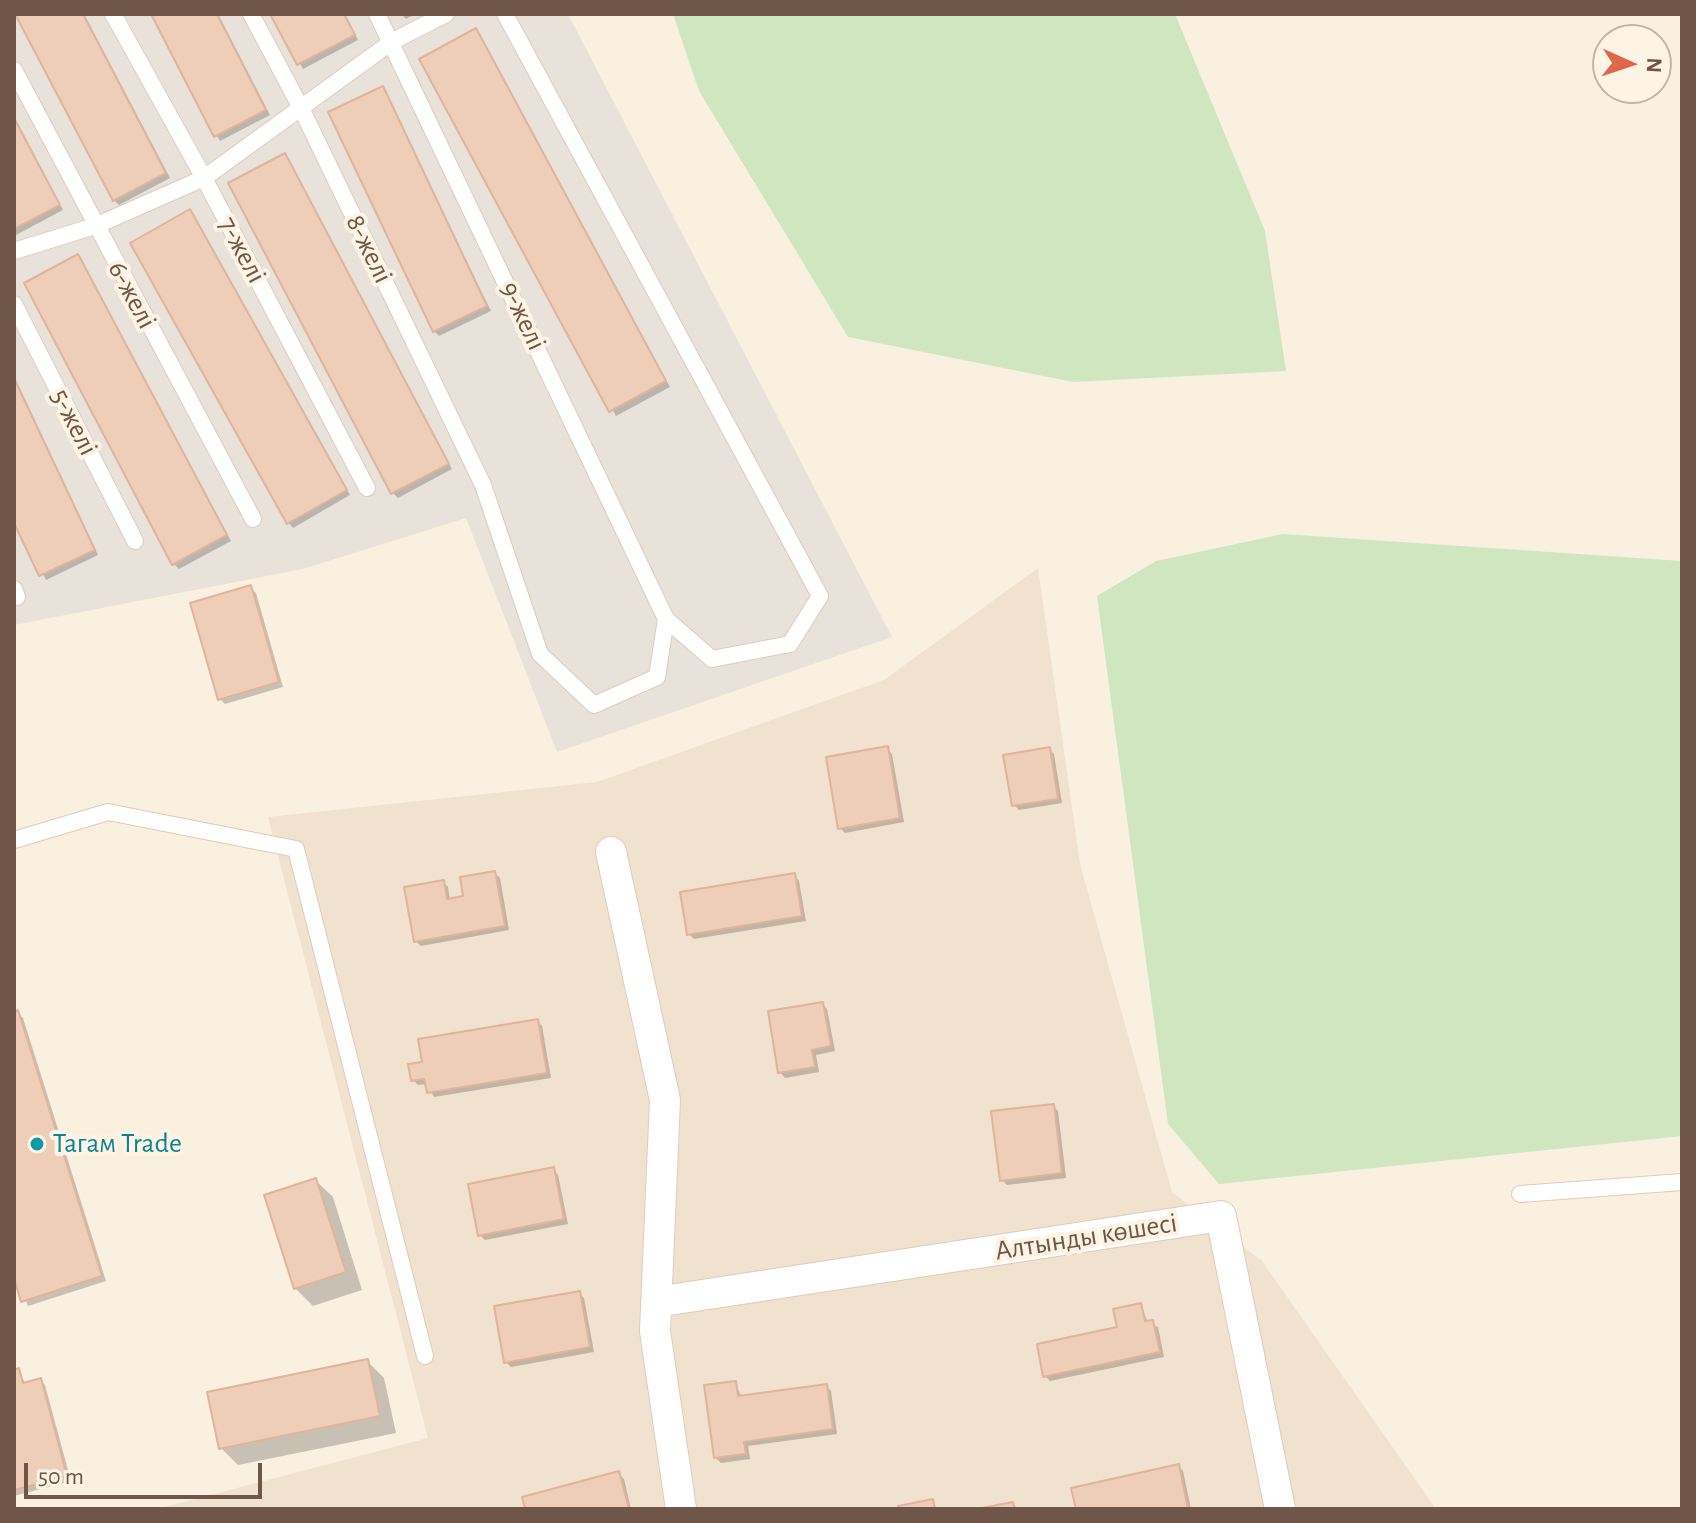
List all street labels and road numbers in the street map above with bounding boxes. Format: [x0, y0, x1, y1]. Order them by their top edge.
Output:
street label: 8-желі [338, 209, 400, 289]
street label: 7-желі [211, 211, 273, 289]
street label: 6-желі [100, 255, 164, 335]
street label: 9-желі [493, 276, 553, 356]
street label: 5-желі [43, 383, 105, 461]
street label: Алтынды көшесі [993, 1206, 1179, 1268]

